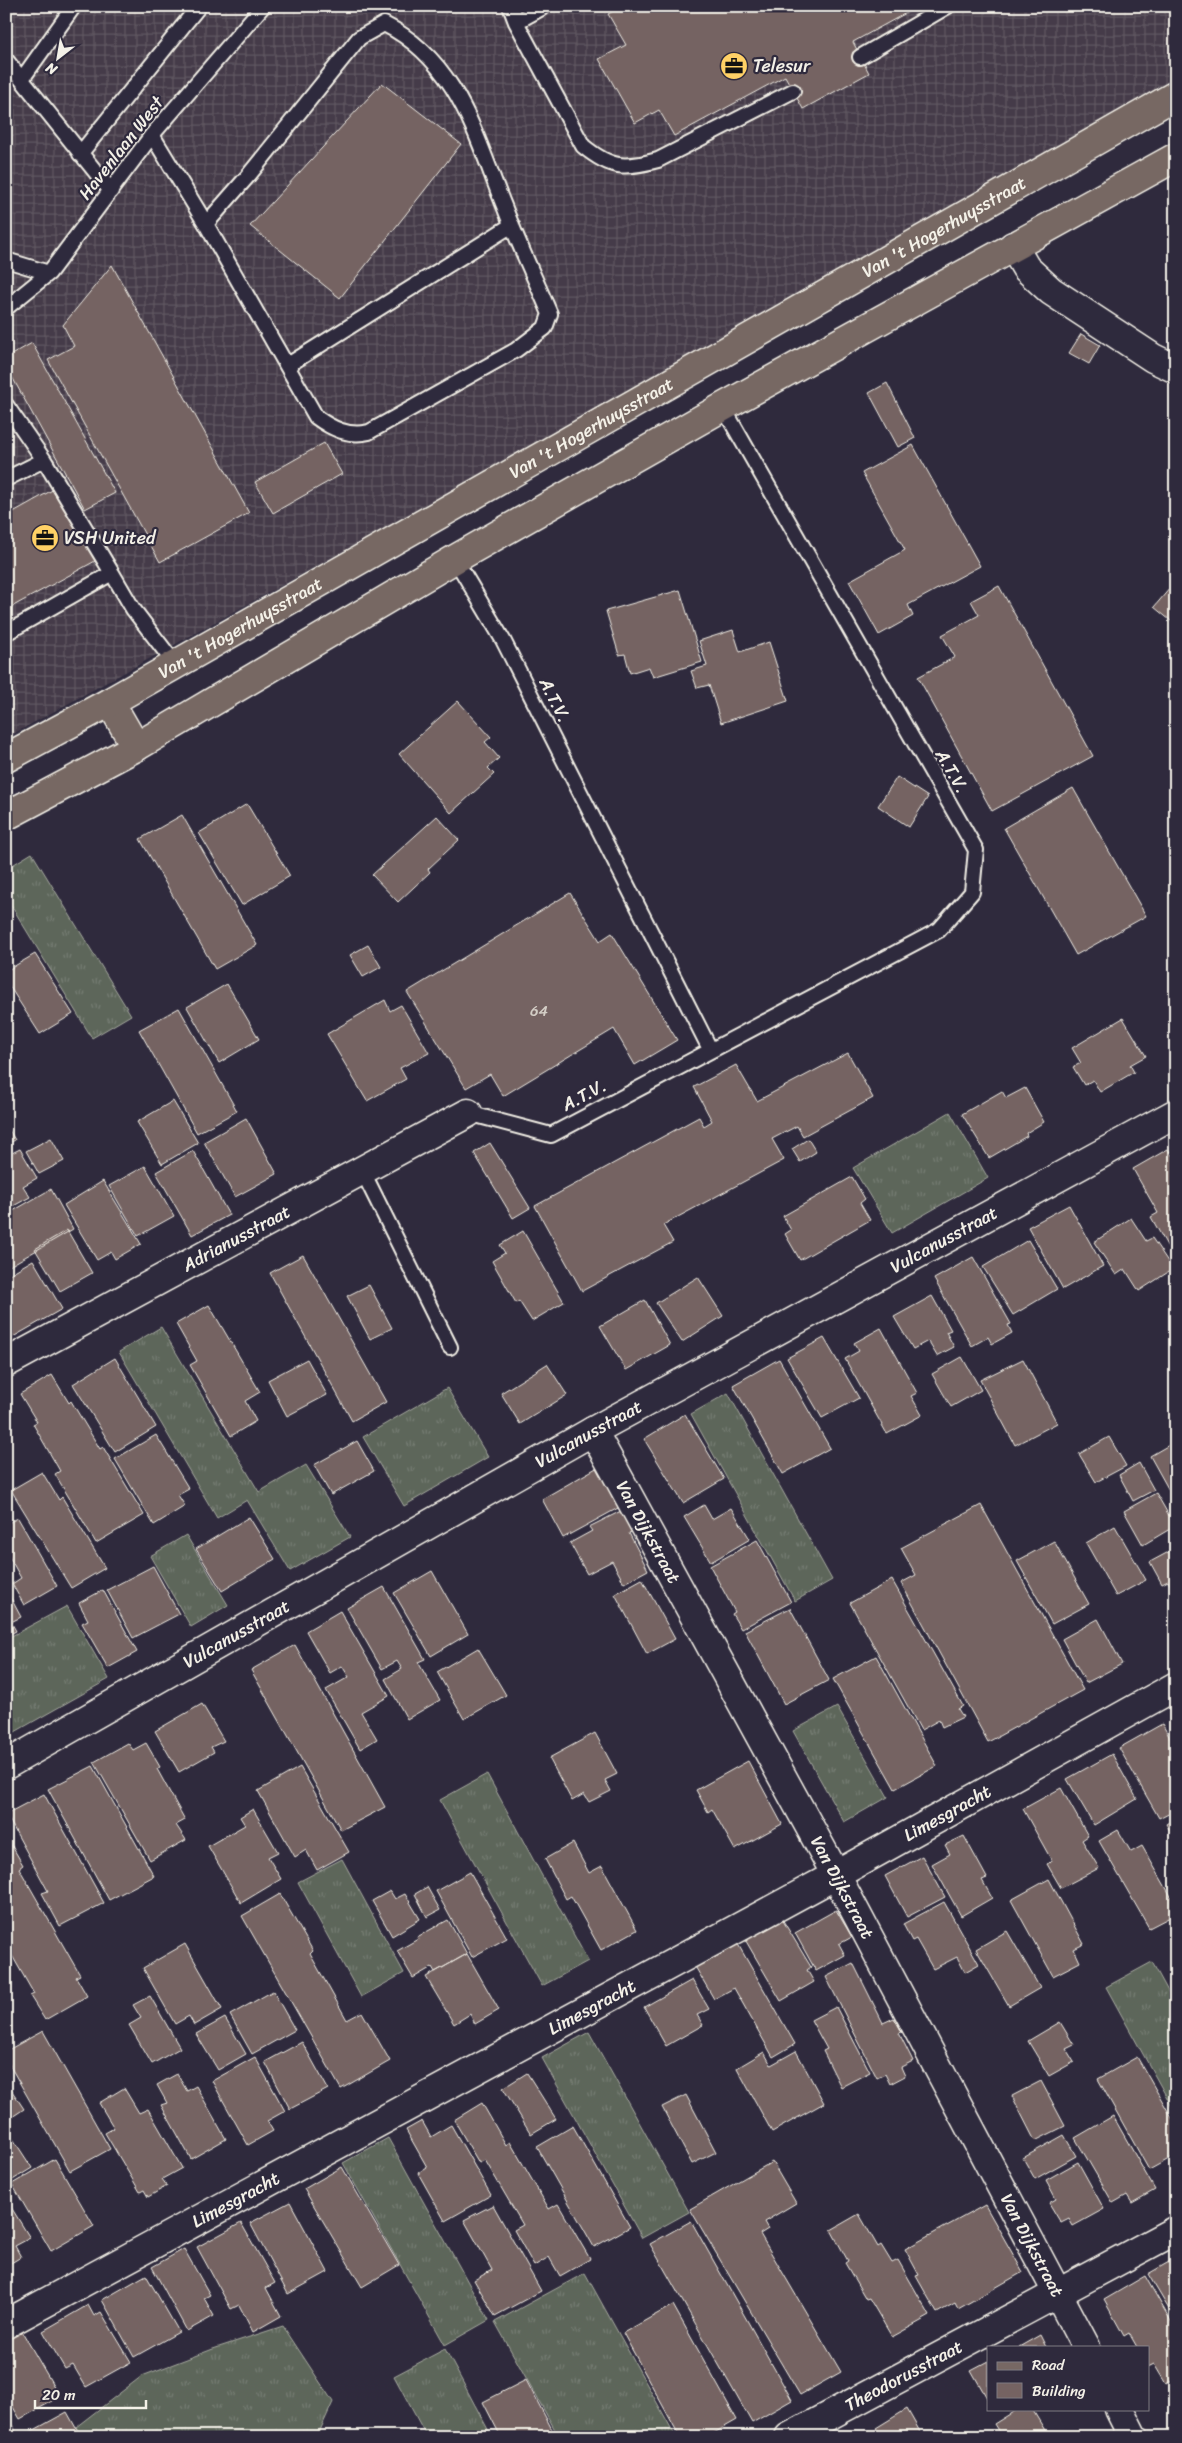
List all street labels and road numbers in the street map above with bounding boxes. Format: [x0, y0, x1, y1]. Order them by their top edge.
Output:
street label: Havenlaan West [70, 88, 173, 207]
street label: Van 't Hogerhuysstraat [856, 167, 1033, 287]
street label: Van 't Hogerhuysstraat [503, 368, 680, 488]
street label: Van 't Hogerhuysstraat [152, 568, 329, 688]
street label: A.T.V. [530, 671, 580, 728]
street label: A.T.V. [926, 742, 978, 799]
street label: A.T.V. [555, 1070, 612, 1121]
street label: Adrianusstraat [175, 1196, 297, 1281]
street label: Vulcanusstraat [884, 1197, 1004, 1282]
street label: Vulcanusstraat [529, 1391, 648, 1477]
street label: Van Dijkstraat [607, 1474, 690, 1589]
street label: Vulcanusstraat [177, 1591, 296, 1677]
street label: Limesgracht [897, 1776, 997, 1851]
street label: Van Dijkstraat [801, 1830, 883, 1945]
street label: Limesgracht [542, 1970, 642, 2044]
street label: Limesgracht [186, 2163, 286, 2237]
street label: Van Dijkstraat [991, 2187, 1073, 2303]
street label: Theodorusstraat [839, 2331, 969, 2421]

